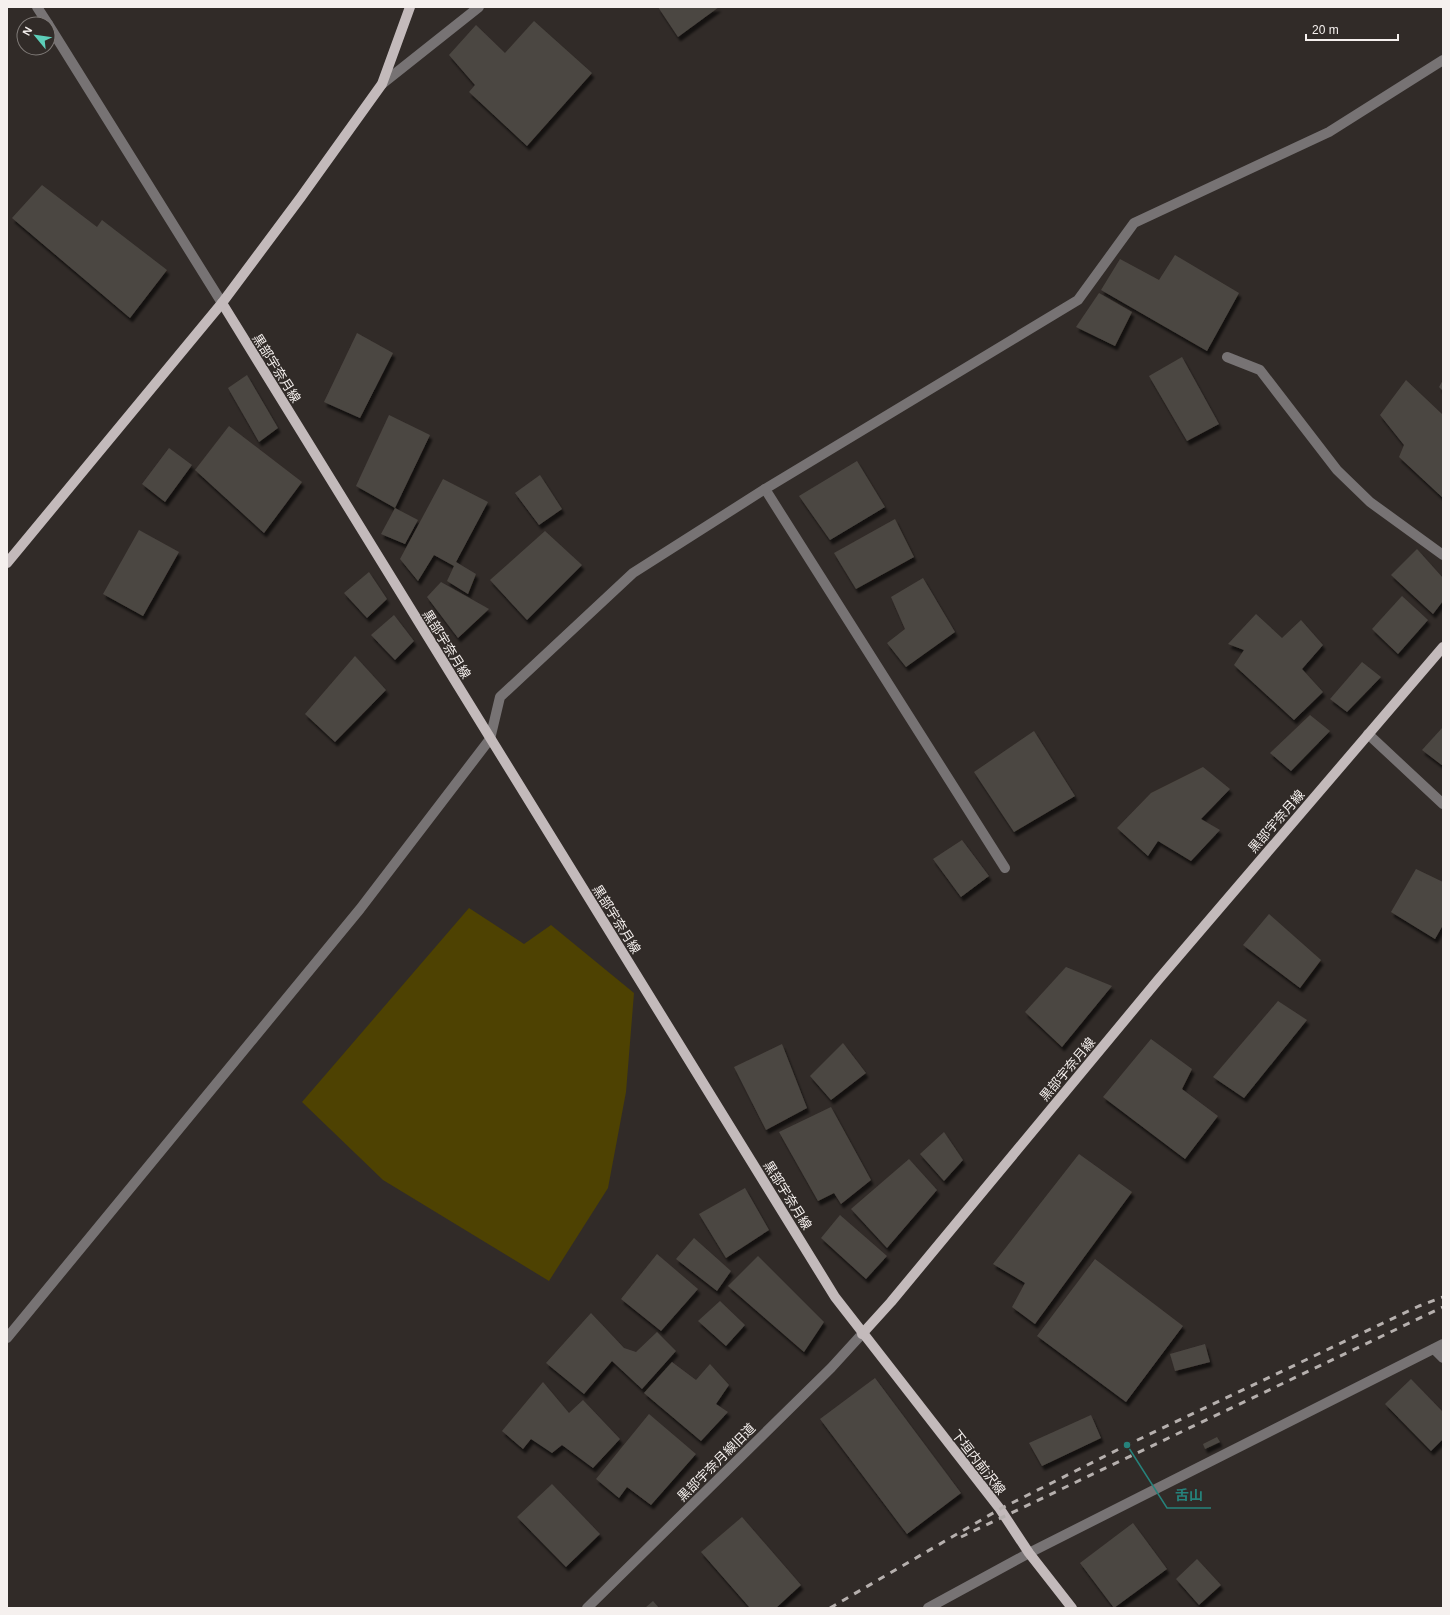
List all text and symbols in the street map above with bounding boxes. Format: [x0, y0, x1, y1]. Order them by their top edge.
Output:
north arrow [16, 16, 56, 56]
scale bar [1306, 16, 1398, 42]
text: 20 m [1312, 23, 1339, 37]
text: N [20, 25, 34, 38]
street label: 黒部宇奈月線 [250, 331, 304, 405]
street label: 黒部宇奈月線 [420, 607, 474, 681]
street label: 黒部宇奈月線 [1245, 787, 1308, 856]
street label: 黒部宇奈月線 [590, 882, 644, 956]
street label: 黒部宇奈月線 [1037, 1035, 1098, 1104]
street label: 黒部宇奈月線 [761, 1158, 815, 1232]
street label: 黒部宇奈月線旧道 [674, 1420, 758, 1504]
street label: 下垣内前沢線 [949, 1427, 1009, 1498]
callout: 舌山 [1167, 1482, 1211, 1508]
text: 舌山 [1175, 1487, 1203, 1503]

